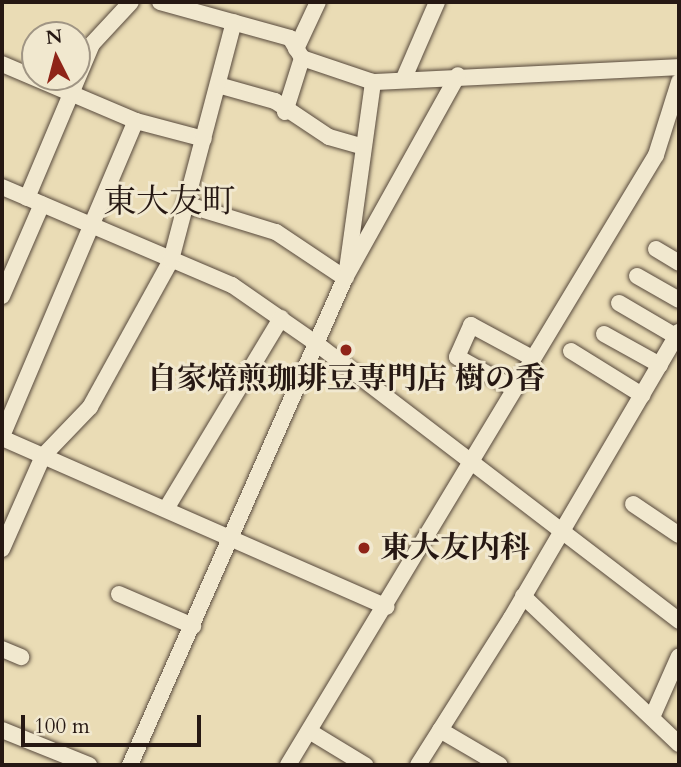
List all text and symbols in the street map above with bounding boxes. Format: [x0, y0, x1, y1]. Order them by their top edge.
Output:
north arrow [21, 21, 91, 91]
text: N [44, 23, 64, 51]
district label: 東大友町 [103, 182, 235, 222]
marker: 自家焙煎珈琲豆専門店 樹の香 [338, 342, 354, 358]
place label: 自家焙煎珈琲豆専門店 樹の香 [147, 361, 545, 397]
place label: 東大友内科 [380, 530, 530, 566]
marker: 東大友内科 [354, 538, 374, 558]
scale bar [24, 700, 205, 744]
text: 100 m [34, 712, 90, 741]

